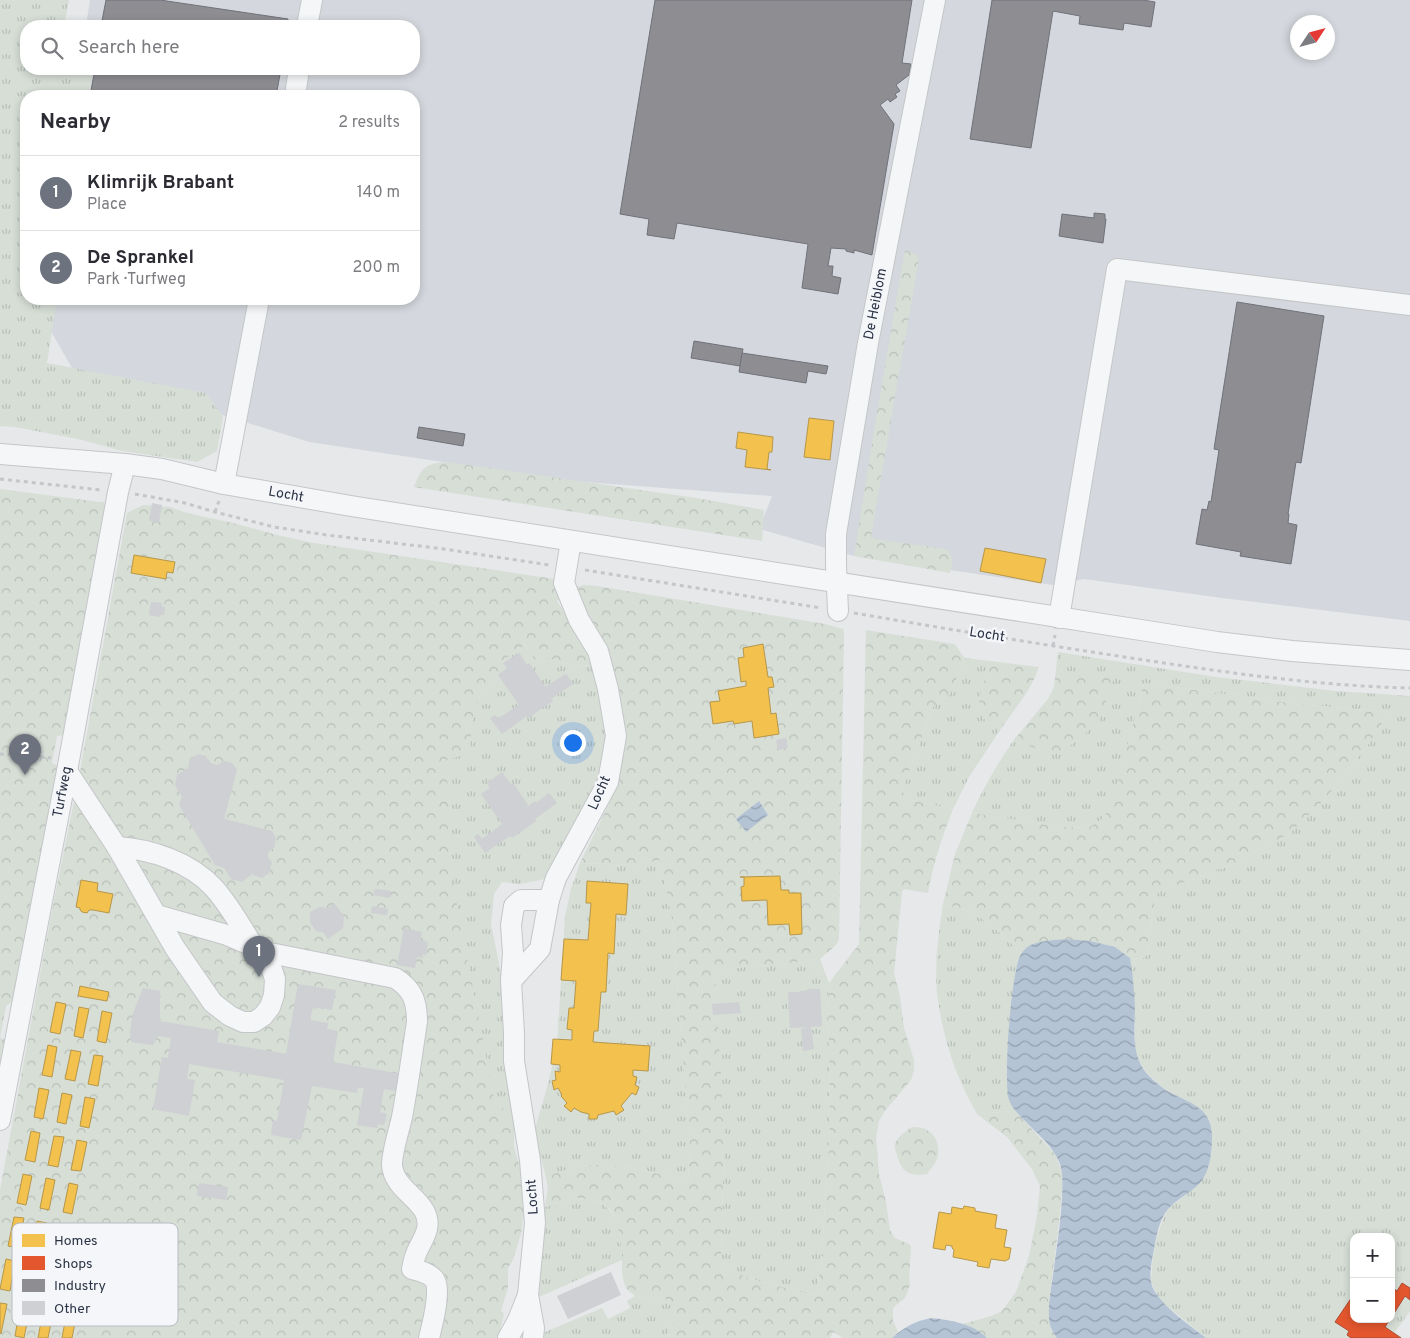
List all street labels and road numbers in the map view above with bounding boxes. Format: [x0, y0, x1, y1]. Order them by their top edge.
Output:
street label: De Heiblom [861, 267, 891, 341]
street label: Locht [267, 484, 305, 506]
street label: Locht [968, 624, 1006, 646]
street label: Turfweg [50, 765, 76, 819]
street label: Locht [585, 773, 615, 813]
street label: Locht [523, 1179, 543, 1215]

